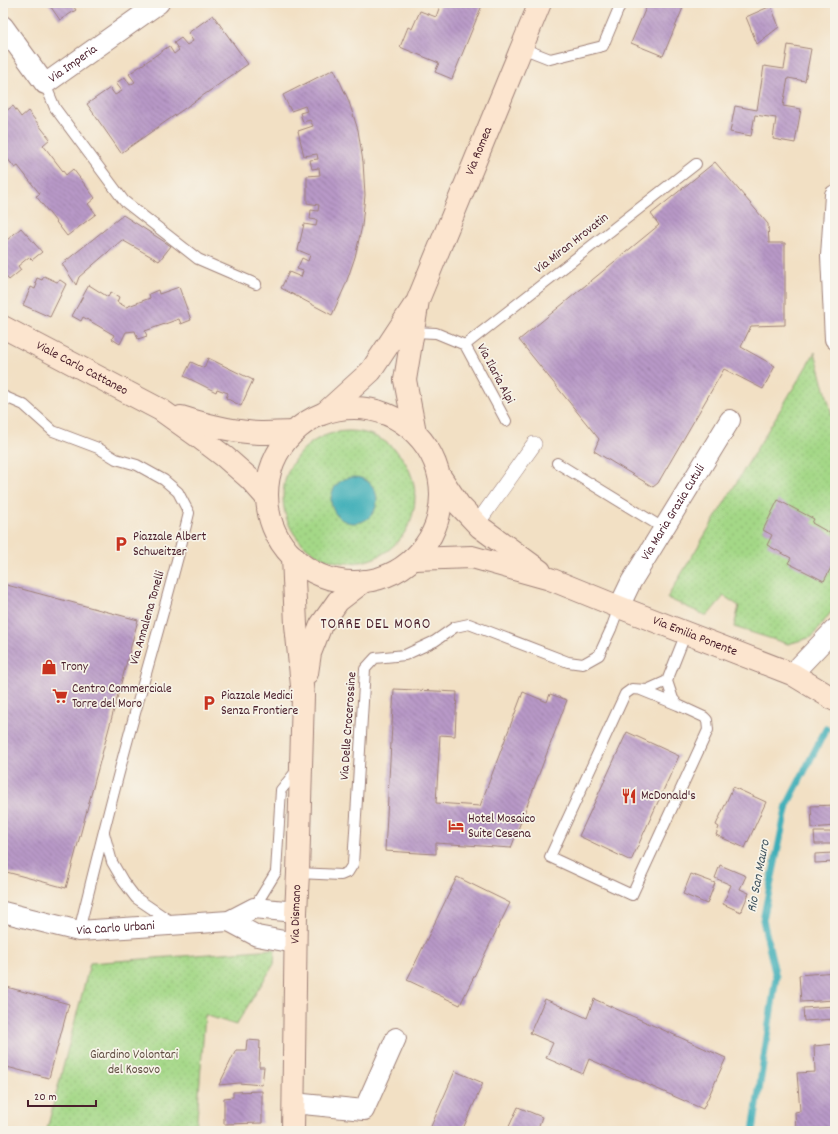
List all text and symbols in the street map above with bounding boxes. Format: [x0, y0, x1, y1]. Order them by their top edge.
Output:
street label: Via Imperia [45, 40, 102, 88]
street label: Via Romea [461, 123, 498, 178]
street label: Via Miran Hrovatin [531, 209, 613, 279]
street label: Viale Carlo Cattaneo [32, 336, 131, 401]
street label: Via Ilaria Alpi [471, 340, 519, 408]
street label: Via Maria Grazia Cutuli [637, 460, 710, 564]
place label: Piazzale Albert Schweitzer [133, 528, 207, 562]
parking icon: Piazzale Albert Schweitzer [112, 535, 130, 553]
street label: Via Annalena Tonelli [126, 568, 171, 667]
street label: Via Emilia Ponente [650, 611, 740, 662]
district label: TORRE DEL MORO [321, 614, 431, 636]
shop icon: Trony [40, 658, 58, 676]
place label: Trony [61, 658, 89, 677]
street label: Via Delle Crocerossine [336, 671, 362, 781]
place label: Centro Commerciale Torre del Moro [72, 680, 172, 714]
supermarket icon: Centro Commerciale Torre del Moro [51, 687, 69, 705]
place label: Piazzale Medici Senza Frontiere [221, 687, 299, 721]
parking icon: Piazzale Medici Senza Frontiere [200, 694, 218, 712]
restaurant icon: McDonald's [620, 787, 638, 805]
place label: McDonald's [641, 787, 696, 806]
place label: Hotel Mosaico Suite Cesena [468, 810, 536, 844]
hotel icon: Hotel Mosaico Suite Cesena [447, 817, 465, 835]
water label: Rio San Mauro [742, 837, 776, 914]
street label: Via Dismano [286, 884, 307, 944]
street label: Via Carlo Urbani [76, 916, 156, 941]
park label: Giardino Volontari del Kosovo [90, 1046, 179, 1080]
scale bar [28, 1082, 96, 1108]
text: 20 m [34, 1089, 57, 1106]

